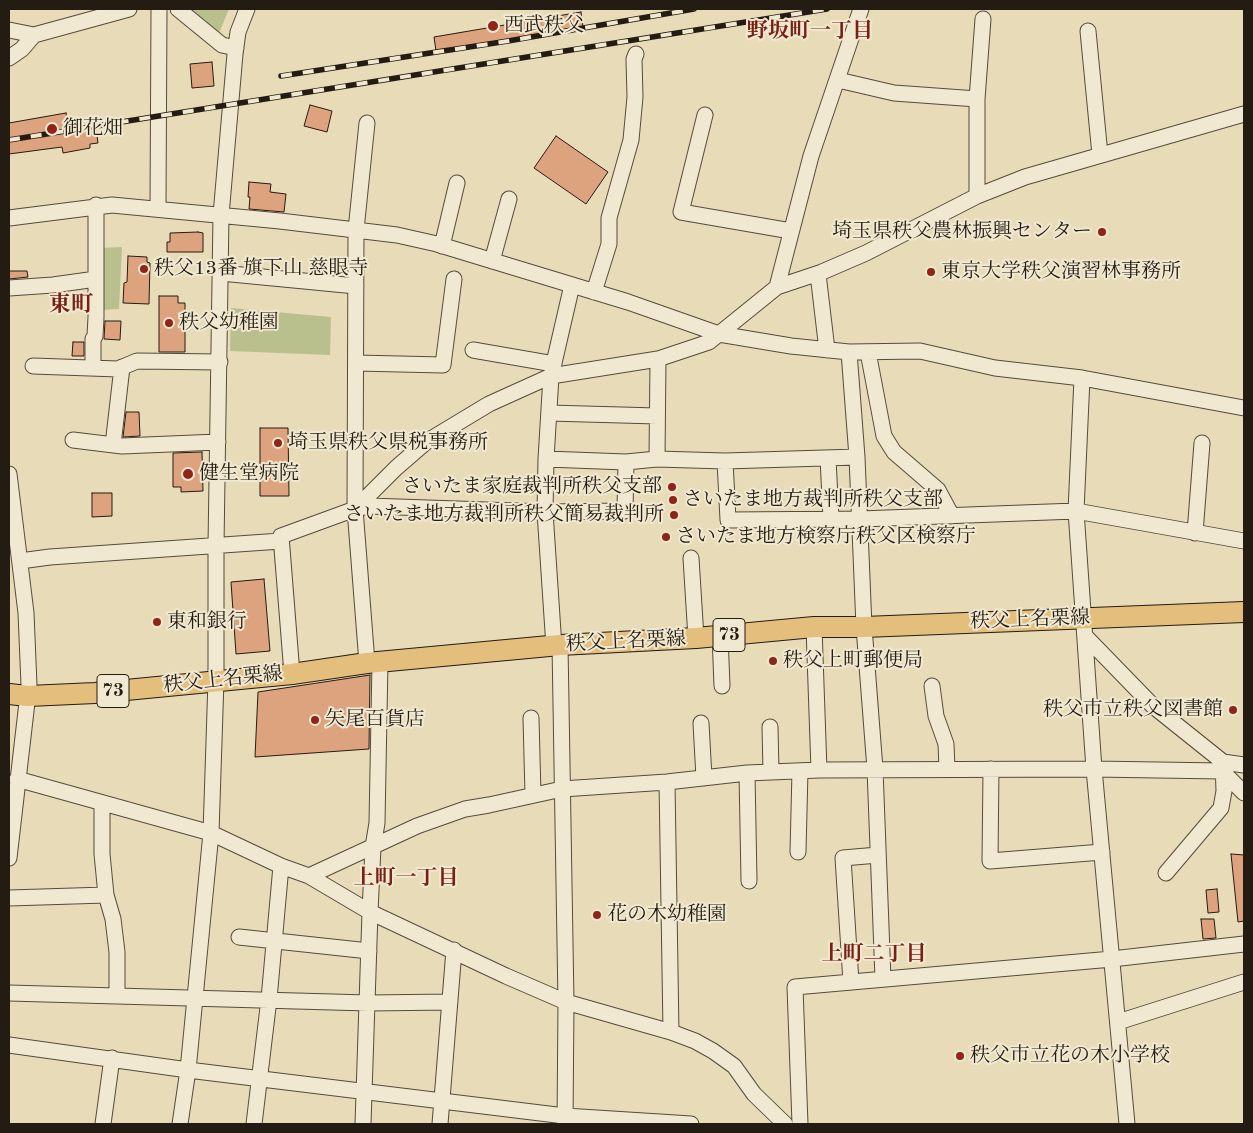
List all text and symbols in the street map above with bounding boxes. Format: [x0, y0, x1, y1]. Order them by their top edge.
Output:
place label: 西武秩父 [504, 14, 584, 38]
district label: 野坂町一丁目 [747, 18, 873, 44]
marker: 西武秩父 [486, 19, 500, 33]
place label: 御花畑 [63, 117, 123, 141]
marker: 御花畑 [45, 122, 59, 136]
place label: 埼玉県秩父農林振興センター [832, 220, 1092, 244]
marker: 埼玉県秩父農林振興センター [1096, 226, 1108, 238]
place label: 秩父13番 旗下山 慈眼寺 [154, 257, 368, 281]
place label: 東京大学秩父演習林事務所 [941, 260, 1181, 284]
marker: 秩父13番 旗下山 慈眼寺 [138, 263, 150, 275]
marker: 東京大学秩父演習林事務所 [925, 266, 937, 278]
district label: 東町 [49, 292, 93, 318]
place label: 秩父幼稚園 [179, 311, 279, 335]
marker: 秩父幼稚園 [163, 317, 175, 329]
place label: 埼玉県秩父県税事務所 [288, 431, 488, 455]
marker: 埼玉県秩父県税事務所 [272, 437, 284, 449]
place label: 健生堂病院 [199, 462, 299, 486]
marker: 健生堂病院 [181, 467, 195, 481]
place label: さいたま家庭裁判所秩父支部 [402, 475, 662, 499]
marker: さいたま家庭裁判所秩父支部 [666, 481, 678, 493]
place label: さいたま地方裁判所秩父支部 [683, 488, 943, 512]
marker: さいたま地方裁判所秩父支部 [667, 494, 679, 506]
place label: さいたま地方裁判所秩父簡易裁判所 [344, 503, 664, 527]
marker: さいたま地方裁判所秩父簡易裁判所 [668, 509, 680, 521]
place label: さいたま地方検察庁秩父区検察庁 [676, 525, 976, 549]
marker: さいたま地方検察庁秩父区検察庁 [660, 531, 672, 543]
street label: 秩父上名栗線 [970, 606, 1090, 634]
place label: 東和銀行 [167, 610, 247, 634]
marker: 東和銀行 [151, 616, 163, 628]
road number: 73 [713, 618, 745, 652]
street label: 秩父上名栗線 [565, 627, 687, 657]
place label: 秩父上町郵便局 [783, 649, 923, 673]
marker: 秩父上町郵便局 [767, 655, 779, 667]
street label: 秩父上名栗線 [162, 662, 284, 698]
road number: 73 [97, 674, 129, 708]
place label: 秩父市立秩父図書館 [1043, 698, 1223, 722]
marker: 秩父市立秩父図書館 [1227, 704, 1239, 716]
place label: 矢尾百貨店 [325, 708, 425, 732]
marker: 矢尾百貨店 [309, 714, 321, 726]
district label: 上町一丁目 [354, 865, 458, 891]
place label: 花の木幼稚園 [607, 903, 727, 927]
marker: 花の木幼稚園 [591, 909, 603, 921]
district label: 上町二丁目 [822, 941, 926, 967]
place label: 秩父市立花の木小学校 [970, 1044, 1170, 1068]
marker: 秩父市立花の木小学校 [954, 1050, 966, 1062]

